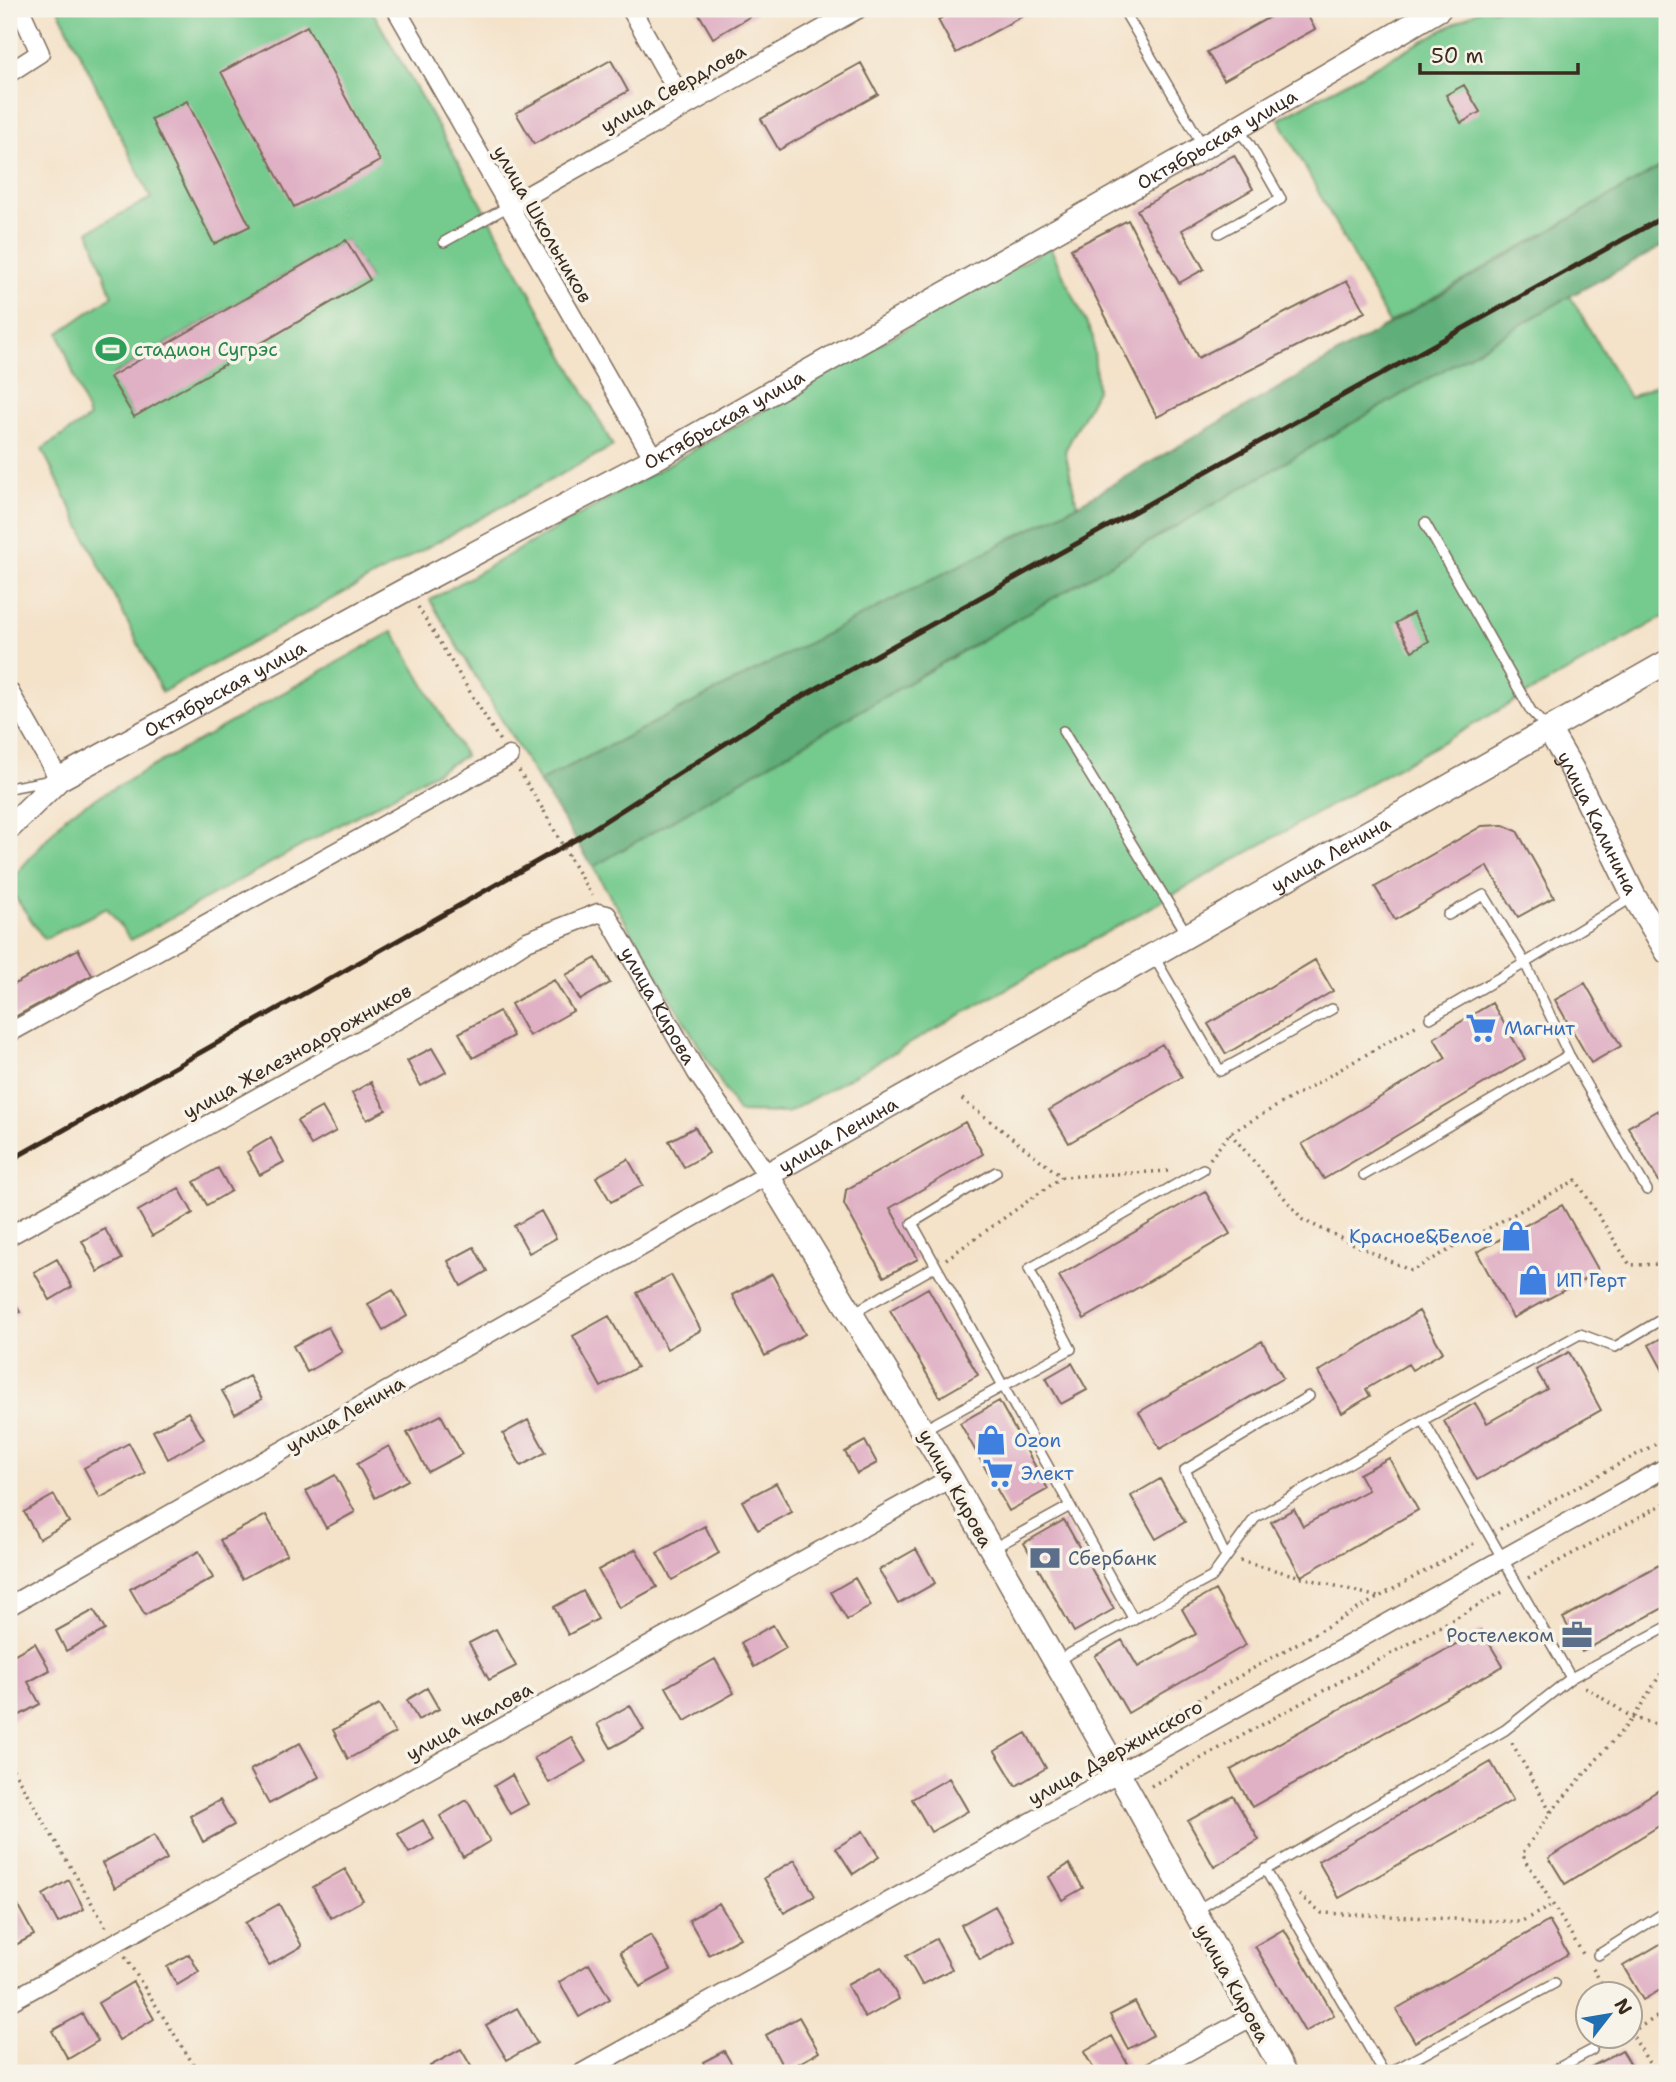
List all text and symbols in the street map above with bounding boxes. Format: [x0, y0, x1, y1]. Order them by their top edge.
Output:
scale bar [1420, 32, 1578, 76]
street label: улица Свердлова [596, 38, 750, 139]
text: 50 m [1431, 42, 1484, 70]
street label: Октябрьская улица [1132, 83, 1302, 195]
street label: улица Школьников [487, 141, 598, 307]
sports icon: стадион Сугрэс [94, 332, 128, 366]
place label: стадион Сугрэс [134, 337, 278, 362]
street label: Октябрьская улица [639, 364, 809, 475]
street label: Октябрьская улица [140, 634, 311, 743]
street label: улица Калинина [1551, 747, 1643, 899]
street label: улица Ленина [1267, 810, 1395, 898]
street label: улица Кирова [615, 942, 702, 1069]
street label: улица Железнодорожников [179, 978, 416, 1125]
supermarket icon: Магнит [1464, 1011, 1498, 1045]
place label: Магнит [1504, 1016, 1575, 1041]
street label: улица Ленина [774, 1091, 903, 1179]
shop icon: Красное&Белое [1499, 1219, 1533, 1253]
place label: Красное&Белое [1349, 1224, 1493, 1249]
shop icon: ИП Герт [1516, 1263, 1550, 1297]
place label: ИП Герт [1556, 1268, 1627, 1293]
street label: улица Ленина [281, 1370, 409, 1459]
shop icon: Ozon [974, 1423, 1008, 1457]
street label: улица Кирова [913, 1425, 999, 1552]
place label: Ozon [1014, 1428, 1061, 1453]
supermarket icon: Элект [981, 1456, 1015, 1490]
place label: Элект [1021, 1461, 1074, 1486]
bank icon: Сбербанк [1028, 1541, 1062, 1575]
place label: Сбербанк [1068, 1546, 1157, 1571]
office icon: Ростелеком [1560, 1618, 1594, 1652]
place label: Ростелеком [1446, 1623, 1554, 1648]
street label: улица Чкалова [402, 1676, 537, 1767]
street label: улица Дзержинского [1023, 1694, 1207, 1811]
street label: улица Кирова [1190, 1920, 1276, 2047]
north arrow [1574, 1980, 1644, 2050]
text: N [1609, 1994, 1638, 2019]

